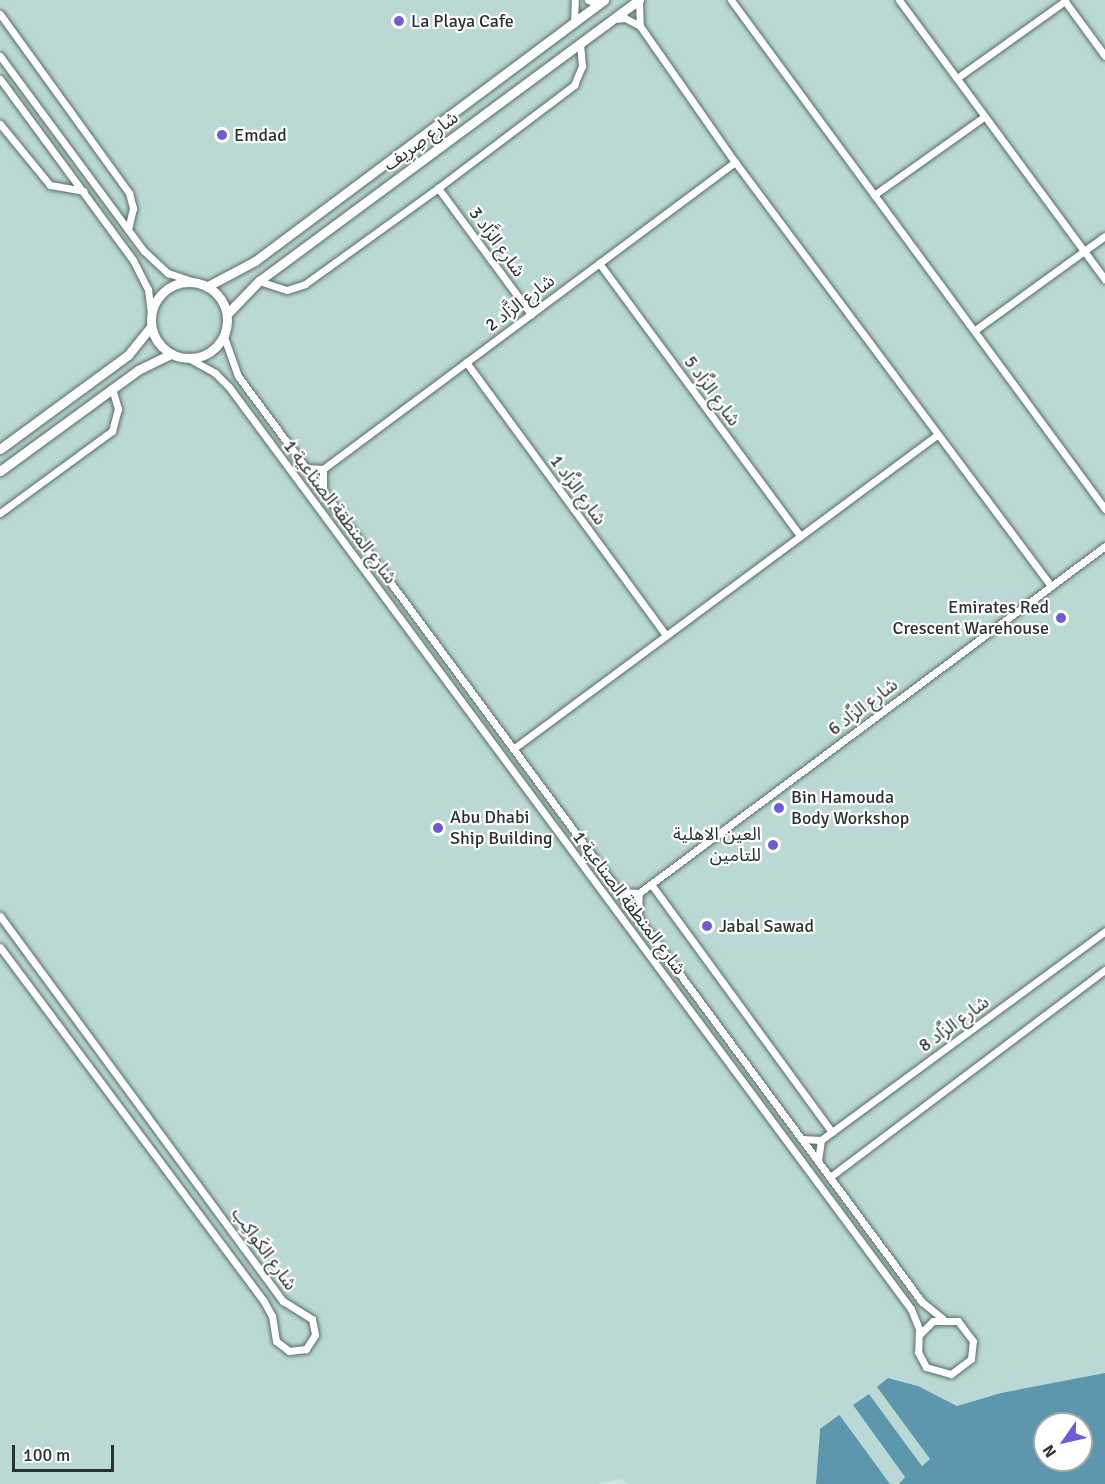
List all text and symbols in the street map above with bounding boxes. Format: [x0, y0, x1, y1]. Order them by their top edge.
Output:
place label: La Playa Cafe [411, 10, 514, 32]
marker: La Playa Cafe [392, 14, 406, 28]
street label: شارع صِرِيف [379, 107, 463, 175]
place label: Emdad [234, 124, 287, 146]
marker: Emdad [215, 128, 229, 142]
street label: شارع الزَّاد 3 [464, 203, 530, 281]
street label: شارع الزَّاد 2 [481, 270, 559, 336]
street label: شارع الزَّاد 5 [679, 352, 745, 430]
street label: شارع المنطقة الصناعية 1 [279, 436, 401, 588]
street label: شارع الزَّاد 1 [545, 451, 611, 529]
place label: Emirates Red Crescent Warehouse [893, 597, 1049, 640]
marker: Emirates Red Crescent Warehouse [1054, 611, 1068, 625]
street label: شارع الزَّاد 6 [824, 674, 902, 740]
place label: Bin Hamouda Body Workshop [791, 787, 909, 830]
marker: Bin Hamouda Body Workshop [772, 801, 786, 815]
place label: Abu Dhabi Ship Building [450, 807, 553, 850]
marker: Abu Dhabi Ship Building [431, 821, 445, 835]
place label: العين الاهلية للتامين [673, 824, 761, 866]
street label: شارع المنطقة الصناعية 1 [568, 827, 690, 979]
marker: العين الاهلية للتامين [766, 838, 780, 852]
place label: Jabal Sawad [719, 915, 814, 937]
marker: Jabal Sawad [700, 919, 714, 933]
street label: شارع الزَّاد 8 [915, 991, 993, 1057]
street label: شارع الكَواكِب [227, 1203, 301, 1295]
north arrow [1033, 1412, 1093, 1472]
scale bar [15, 1433, 117, 1471]
text: N [1038, 1441, 1061, 1461]
text: 100 m [23, 1444, 70, 1466]

